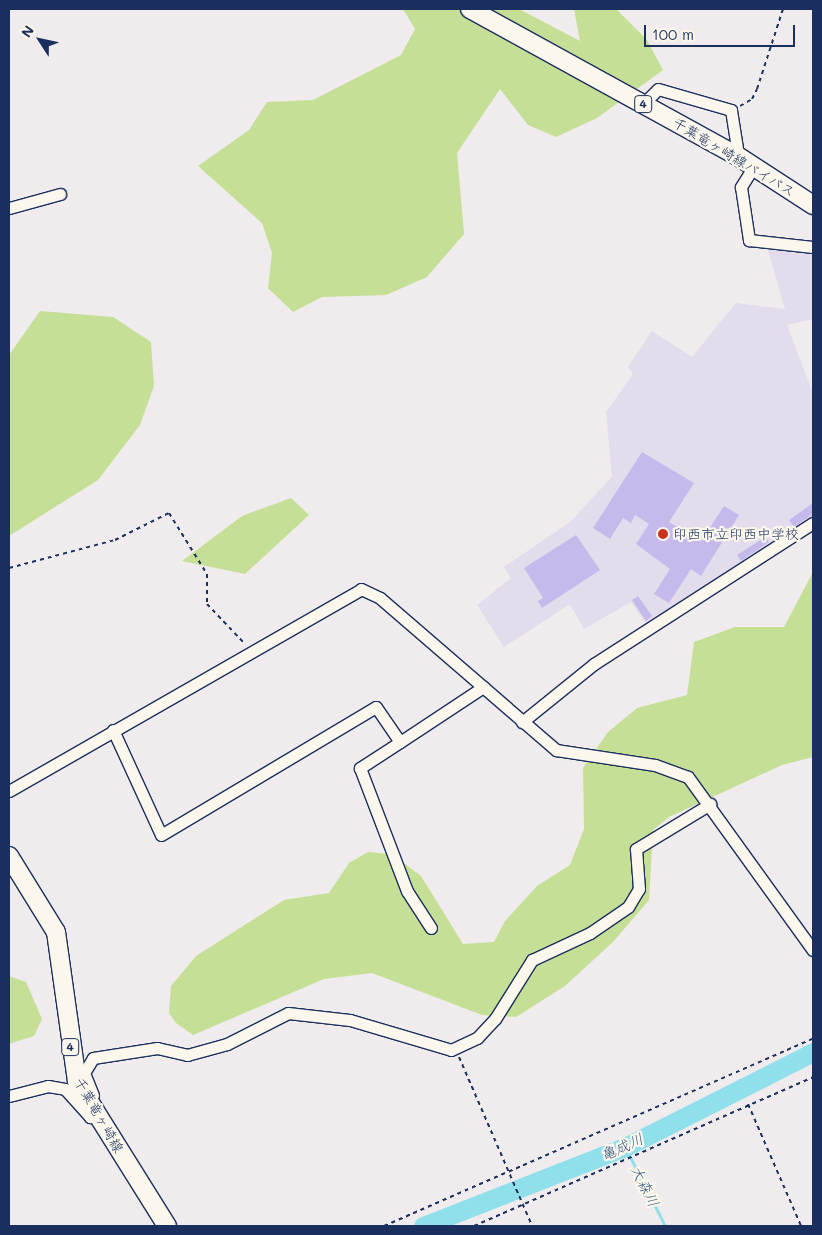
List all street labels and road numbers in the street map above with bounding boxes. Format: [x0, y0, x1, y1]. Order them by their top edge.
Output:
road number: 4 [633, 95, 653, 114]
street label: 千葉竜ヶ崎線バイパス [670, 114, 798, 200]
road number: 4 [60, 1038, 80, 1056]
street label: 千葉竜ヶ崎線 [71, 1074, 127, 1156]

